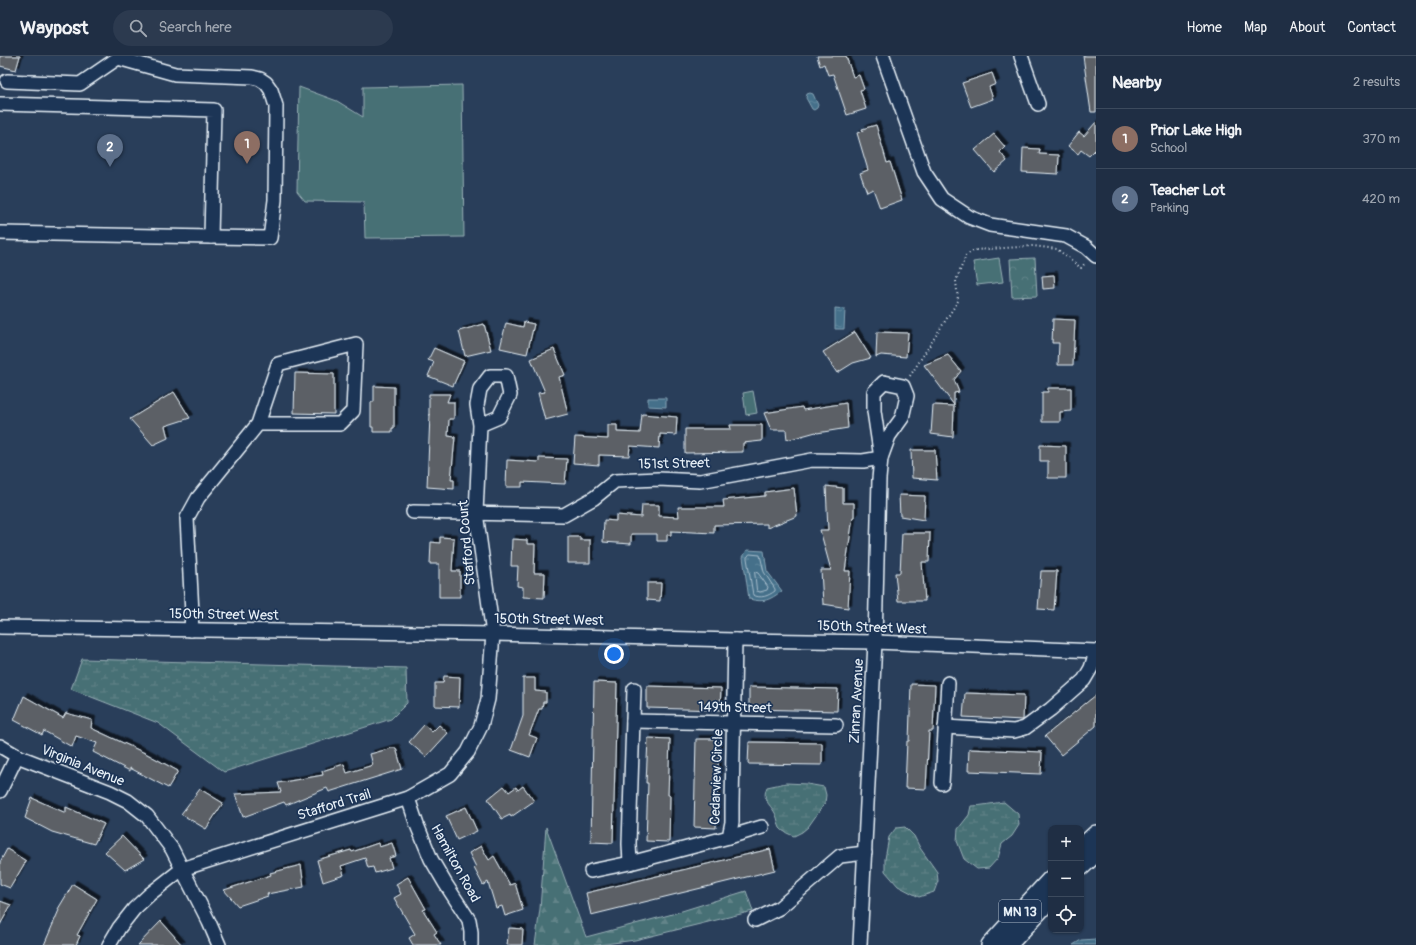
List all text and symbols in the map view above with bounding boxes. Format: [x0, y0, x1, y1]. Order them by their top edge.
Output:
search box [113, 10, 393, 46]
text: Waypost [20, 16, 89, 40]
icon: search [127, 17, 149, 39]
text: Search here [159, 18, 232, 37]
text: Home [1187, 19, 1222, 36]
text: Map [1244, 19, 1267, 36]
text: About [1289, 19, 1325, 36]
text: Contact [1347, 19, 1396, 36]
text: Nearby [1112, 72, 1161, 93]
text: 2 results [1353, 74, 1400, 90]
text: Prior Lake High [1150, 121, 1242, 140]
pin: 1 [234, 131, 260, 164]
text: 1 [1122, 131, 1128, 147]
text: 370 m [1363, 131, 1400, 147]
pin: 2 [97, 134, 123, 167]
text: School [1150, 140, 1187, 156]
text: Teacher Lot [1150, 181, 1225, 200]
text: 2 [1121, 191, 1129, 207]
text: 420 m [1362, 191, 1400, 207]
text: Parking [1150, 200, 1189, 216]
street label: 151st Street [638, 454, 710, 473]
street label: Stafford Court [454, 499, 479, 586]
street label: 150th Street West [169, 605, 279, 624]
street label: 150th Street West [494, 610, 604, 629]
street label: 150th Street West [817, 617, 927, 638]
your location [604, 644, 624, 664]
street label: Zinran Avenue [846, 658, 867, 744]
street label: 149th Street [698, 698, 772, 717]
street label: Cedarview Circle [706, 729, 727, 825]
street label: Virginia Avenue [39, 741, 127, 790]
street label: Stafford Trail [295, 785, 373, 824]
street label: Hamilton Road [427, 821, 484, 905]
map controls [1048, 825, 1084, 933]
button: + [1048, 825, 1084, 861]
button: − [1048, 861, 1084, 897]
button: locate [1048, 897, 1084, 933]
road number: MN 13 [999, 900, 1041, 922]

